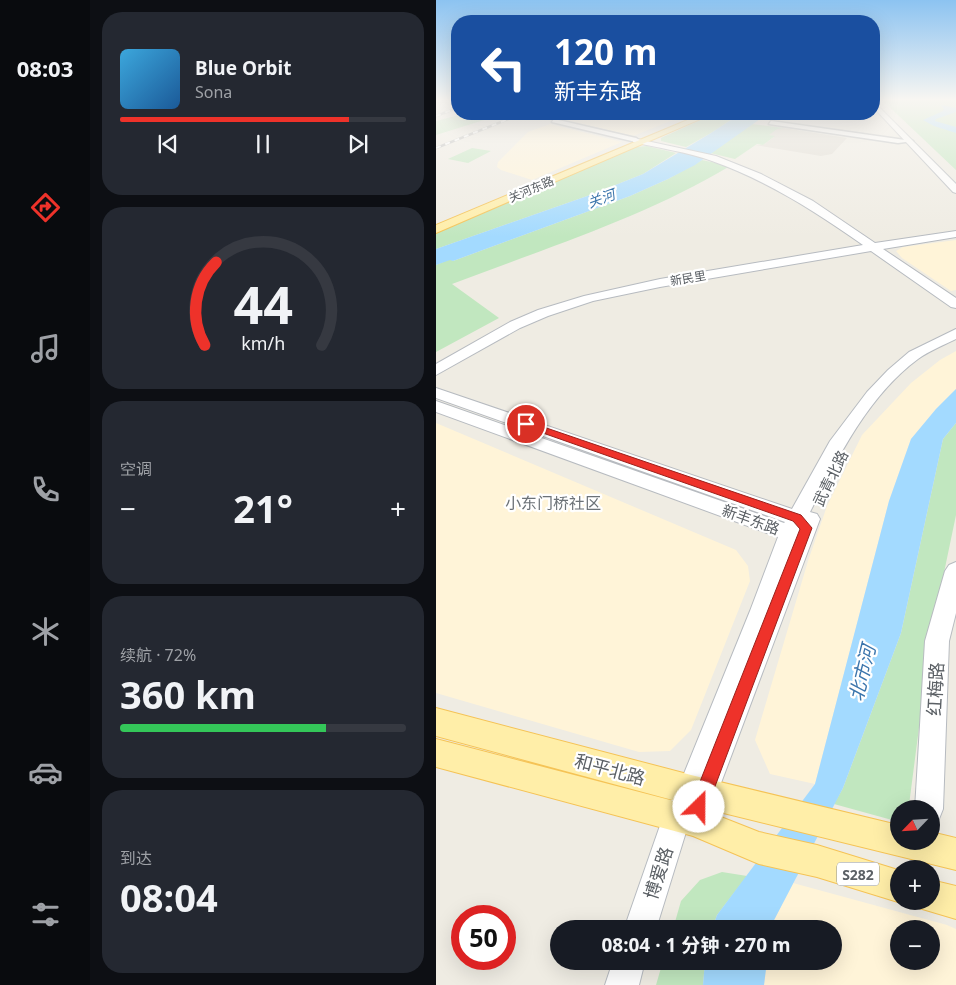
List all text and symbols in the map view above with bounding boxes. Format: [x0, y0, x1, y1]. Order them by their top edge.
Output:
text: 120 m [554, 28, 657, 75]
icon: left [471, 35, 536, 100]
text: 08:03 [17, 53, 73, 83]
text: Blue Orbit [195, 55, 291, 81]
text: 新丰东路 [554, 75, 642, 105]
text: Sona [195, 81, 232, 103]
icon: previous [154, 130, 182, 158]
icon: pause [249, 130, 277, 158]
icon: next [344, 130, 372, 158]
street label: 关河东路 [506, 172, 556, 206]
water label: 关河 [585, 183, 620, 212]
icon: directions [28, 190, 63, 225]
street label: 新民里 [669, 267, 707, 289]
text: 44 [233, 268, 293, 339]
icon: music [28, 331, 63, 366]
text: km/h [241, 331, 285, 355]
pin [505, 403, 547, 445]
icon: arrive [512, 410, 540, 438]
street label: 武青北路 [808, 447, 852, 509]
text: 空调 [120, 458, 152, 480]
icon: phone [28, 472, 63, 507]
text: 21° [233, 482, 293, 534]
text: − [120, 489, 136, 527]
text: + [390, 489, 406, 527]
district label: 小东门桥社区 [505, 492, 601, 514]
street label: 新丰东路 [719, 499, 783, 539]
icon: climate [28, 614, 63, 649]
water label: 北市河 [842, 638, 882, 704]
text: 续航 · 72% [120, 644, 196, 666]
street label: 红梅路 [922, 661, 948, 717]
text: 360 km [120, 668, 256, 720]
street label: 和平北路 [572, 748, 648, 790]
icon: car [28, 755, 63, 790]
position arrow [672, 780, 724, 832]
north arrow [890, 800, 940, 850]
map controls [890, 800, 940, 970]
street label: 博爱路 [638, 844, 678, 902]
text: 到达 [120, 847, 152, 869]
button: + [890, 860, 940, 910]
road number: S282 [837, 862, 879, 886]
text: 08:04 [120, 871, 218, 923]
icon: filters [28, 897, 63, 932]
speed limit sign: 50 [451, 905, 516, 970]
button: − [890, 920, 940, 970]
text: 08:04 · 1 分钟 · 270 m [601, 932, 791, 958]

